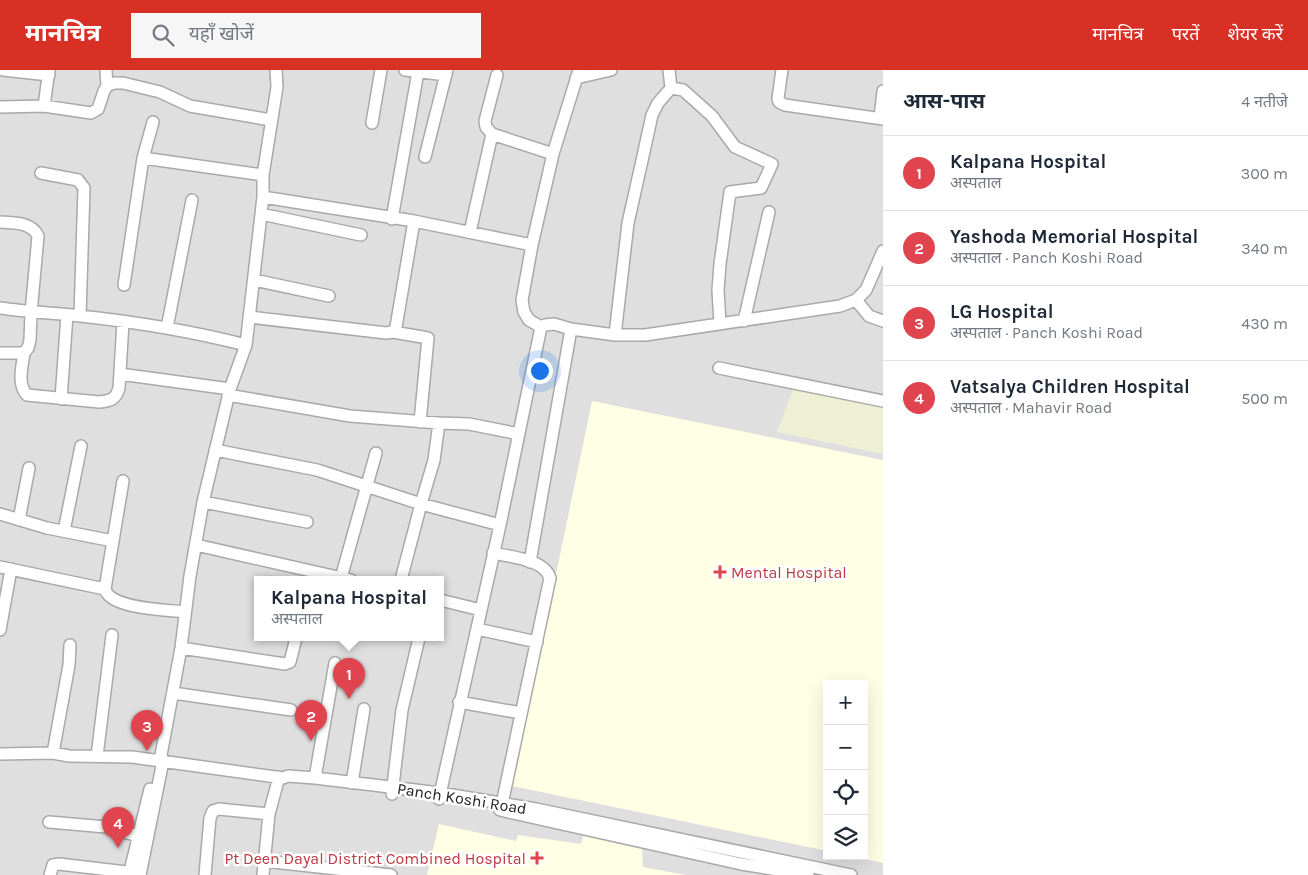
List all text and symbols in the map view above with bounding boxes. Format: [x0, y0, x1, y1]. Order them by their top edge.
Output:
search box [131, 13, 481, 58]
text: मानचित्र [25, 19, 101, 47]
icon: search [149, 21, 177, 49]
text: यहाँ खोजें [189, 23, 254, 45]
text: मानचित्र [1092, 23, 1144, 45]
text: परतें [1172, 23, 1199, 45]
text: शेयर करें [1227, 23, 1283, 45]
text: आस-पास [903, 89, 985, 113]
text: 4 नतीजे [1241, 92, 1288, 111]
text: Kalpana Hospital [950, 151, 1106, 173]
text: 1 [916, 164, 922, 183]
text: 300 m [1241, 164, 1288, 183]
text: अस्पताल [950, 173, 1002, 192]
text: Yashoda Memorial Hospital [950, 226, 1198, 248]
text: 2 [914, 239, 924, 258]
text: 340 m [1241, 239, 1288, 258]
text: अस्पताल · Panch Koshi Road [950, 248, 1143, 267]
text: LG Hospital [950, 301, 1053, 323]
text: 3 [914, 314, 924, 333]
text: 430 m [1241, 314, 1288, 333]
text: अस्पताल · Panch Koshi Road [950, 323, 1143, 342]
your location [527, 358, 553, 384]
text: Vatsalya Children Hospital [950, 376, 1190, 398]
text: 4 [914, 389, 924, 408]
text: 500 m [1241, 389, 1288, 408]
text: अस्पताल · Mahavir Road [950, 398, 1112, 417]
place label: Mental Hospital [731, 563, 847, 582]
marker: Mental Hospital [713, 565, 727, 579]
popup [254, 576, 444, 641]
text: Kalpana Hospital [271, 587, 427, 609]
text: अस्पताल [271, 609, 323, 628]
pin: 1 [333, 658, 365, 699]
map controls [823, 680, 868, 860]
button: + [823, 680, 868, 725]
pin: 2 [295, 700, 327, 741]
pin: 3 [131, 710, 163, 751]
button: − [823, 725, 868, 770]
button: locate [823, 770, 868, 815]
street label: Panch Koshi Road [396, 779, 528, 818]
pin: 4 [102, 807, 134, 848]
button: layers [823, 815, 868, 860]
place label: Pt Deen Dayal District Combined Hospital [224, 849, 526, 868]
marker: Pt Deen Dayal District Combined Hospital [530, 851, 544, 865]

